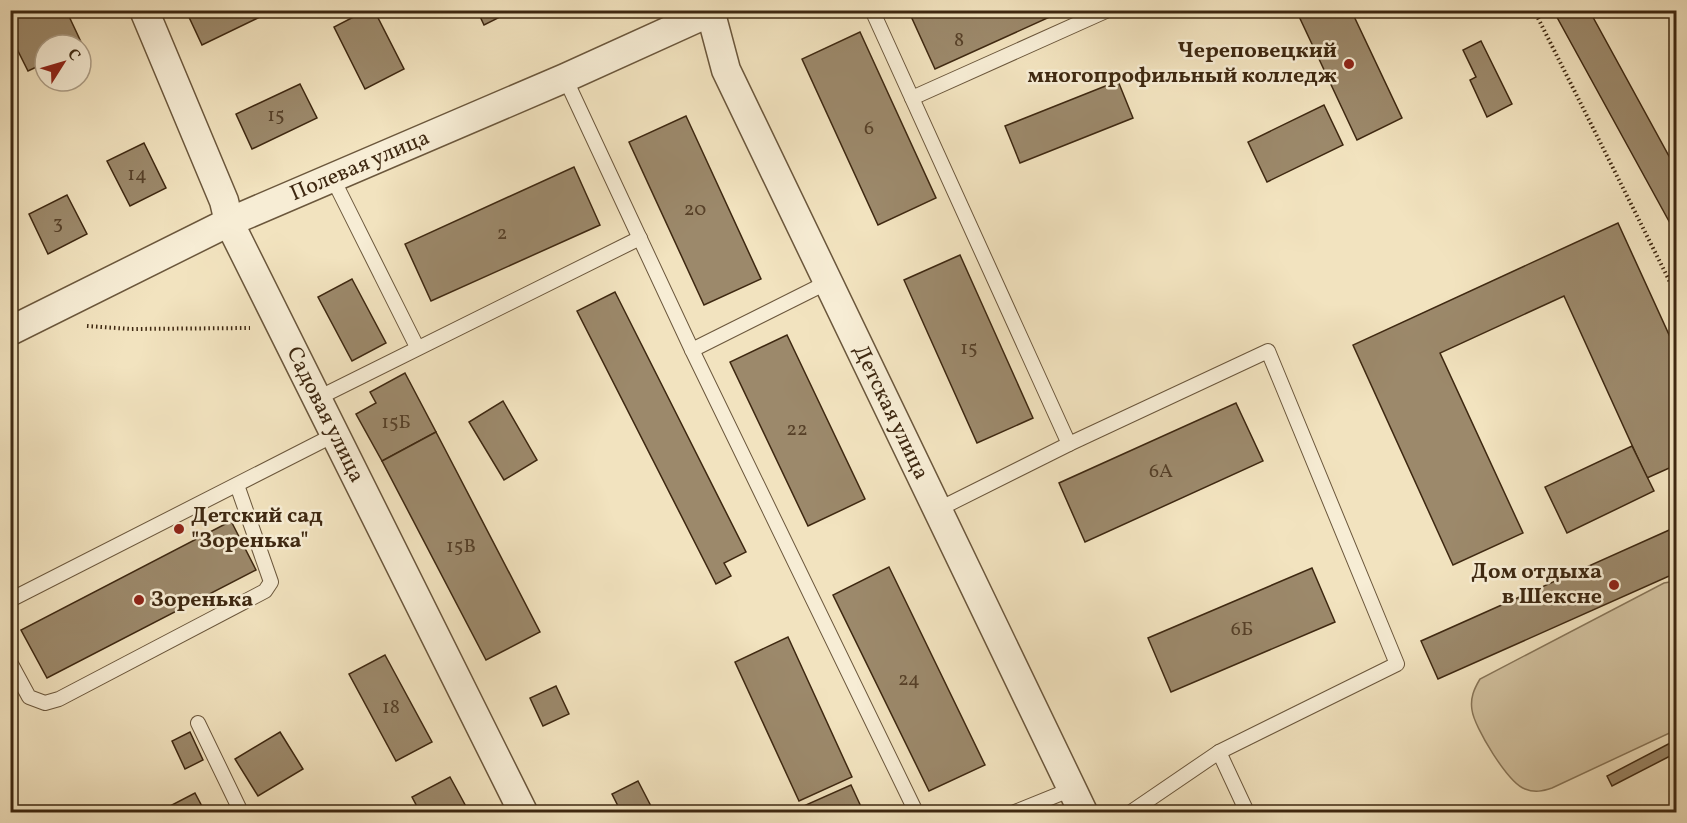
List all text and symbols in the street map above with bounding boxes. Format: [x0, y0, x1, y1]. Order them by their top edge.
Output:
house number: 8 [954, 27, 964, 55]
north arrow [33, 33, 93, 93]
place label: Череповецкий многопрофильный колледж [1027, 36, 1337, 92]
text: С [61, 44, 85, 66]
marker: Череповецкий многопрофильный колледж [1342, 57, 1356, 71]
house number: 15 [267, 102, 285, 130]
house number: 6 [864, 115, 874, 143]
street label: Полевая улица [285, 122, 435, 210]
house number: 14 [127, 161, 147, 189]
house number: 20 [684, 196, 706, 224]
house number: 3 [53, 210, 63, 238]
house number: 2 [497, 220, 507, 248]
house number: 15 [960, 335, 978, 363]
street label: Детская улица [845, 340, 936, 485]
street label: Садовая улица [278, 342, 372, 488]
house number: 15Б [381, 409, 411, 437]
house number: 22 [786, 416, 808, 444]
house number: 6А [1149, 458, 1173, 486]
place label: Детский сад "Зоренька" [191, 501, 323, 557]
marker: Детский сад "Зоренька" [172, 522, 186, 536]
house number: 15В [446, 533, 476, 561]
place label: Дом отдыха в Шекснe [1471, 557, 1602, 613]
marker: Дом отдыха в Шекснe [1607, 578, 1621, 592]
place label: Зоренька [151, 585, 253, 616]
marker: Зоренька [132, 593, 146, 607]
house number: 6Б [1231, 616, 1253, 644]
house number: 24 [898, 666, 920, 694]
house number: 18 [382, 694, 400, 722]

